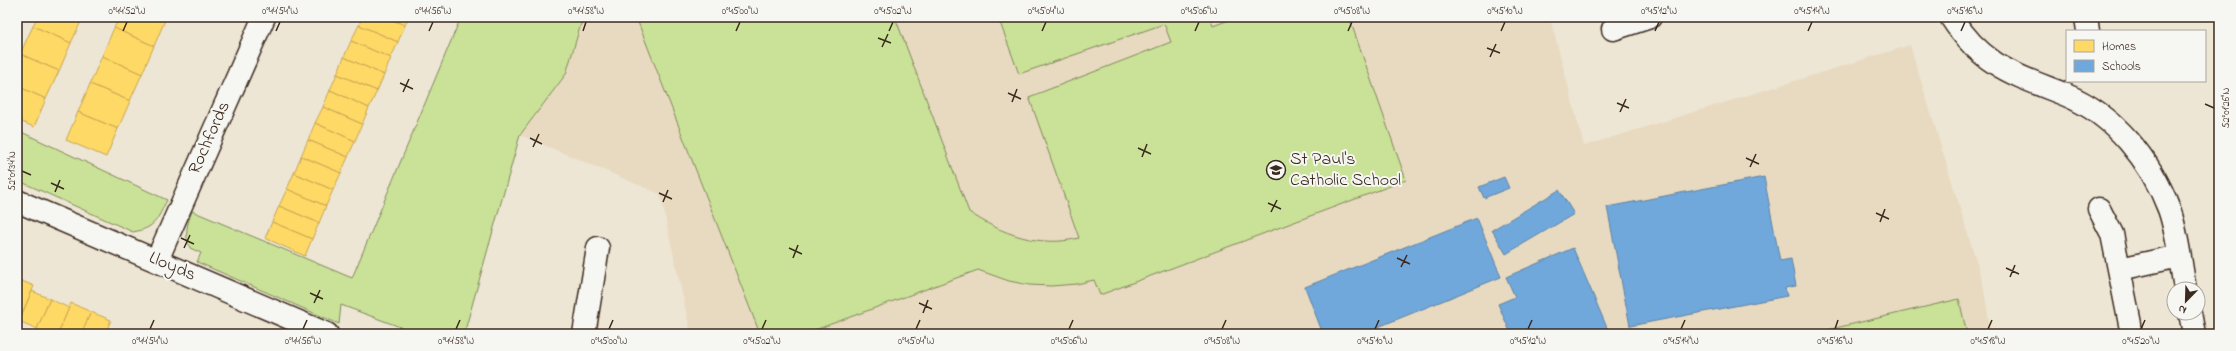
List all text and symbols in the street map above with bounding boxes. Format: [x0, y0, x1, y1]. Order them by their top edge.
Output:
text: 0°44'52"W [108, 4, 146, 19]
text: 0°44'54"W [262, 4, 298, 19]
text: 0°44'56"W [415, 4, 451, 19]
text: 0°44'58"W [568, 4, 604, 19]
text: 0°45'00"W [722, 4, 759, 19]
text: 0°45'02"W [874, 4, 912, 19]
text: 0°45'04"W [1028, 4, 1064, 19]
text: 0°45'06"W [1181, 4, 1218, 19]
text: 0°45'08"W [1334, 4, 1370, 19]
text: 0°45'10"W [1487, 4, 1523, 19]
text: 0°45'12"W [1641, 4, 1677, 19]
text: 0°45'14"W [1794, 4, 1830, 19]
text: 0°45'16"W [1947, 4, 1983, 19]
legend [2066, 30, 2206, 82]
text: Homes [2102, 38, 2136, 56]
text: Schools [2102, 58, 2141, 76]
text: 52°01'26"N [2219, 88, 2234, 128]
street label: Rochfords [182, 97, 238, 179]
place label: St Paul's Catholic School [1290, 147, 1401, 194]
text: 52°01'34"N [5, 151, 20, 191]
school or university icon: St Paul's Catholic School [1265, 159, 1287, 181]
street label: Lloyds [144, 245, 200, 289]
north arrow [2166, 281, 2206, 321]
text: N [2176, 300, 2189, 318]
text: 0°44'54"W [132, 334, 168, 349]
text: 0°44'56"W [285, 334, 321, 349]
text: 0°44'58"W [438, 334, 474, 349]
text: 0°45'00"W [591, 334, 628, 349]
text: 0°45'02"W [743, 334, 781, 349]
text: 0°45'04"W [898, 334, 934, 349]
text: 0°45'06"W [1051, 334, 1088, 349]
text: 0°45'08"W [1204, 334, 1240, 349]
text: 0°45'10"W [1357, 334, 1393, 349]
text: 0°45'12"W [1510, 334, 1546, 349]
text: 0°45'14"W [1663, 334, 1699, 349]
text: 0°45'16"W [1817, 334, 1853, 349]
text: 0°45'18"W [1971, 334, 2006, 349]
text: 0°45'20"W [2122, 334, 2160, 349]

